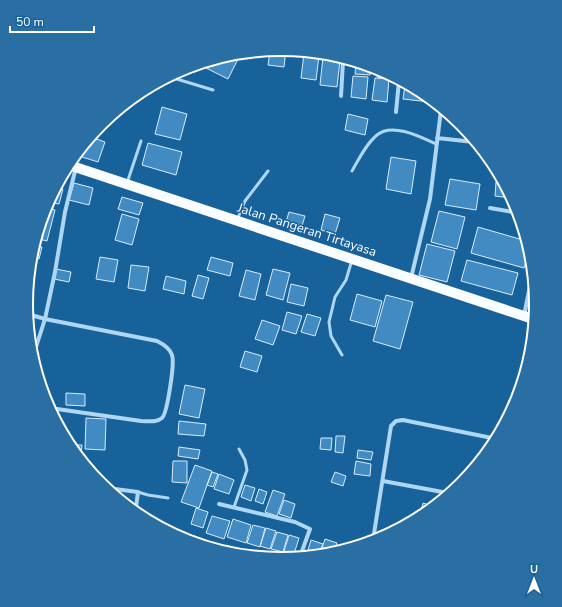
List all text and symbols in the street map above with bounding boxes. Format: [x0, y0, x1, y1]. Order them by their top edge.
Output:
scale bar [10, 8, 94, 34]
text: 50 m [16, 14, 44, 30]
street label: Jalan Pangeran Tirtayasa [234, 199, 379, 261]
north arrow [514, 559, 554, 599]
text: U [530, 562, 538, 577]

